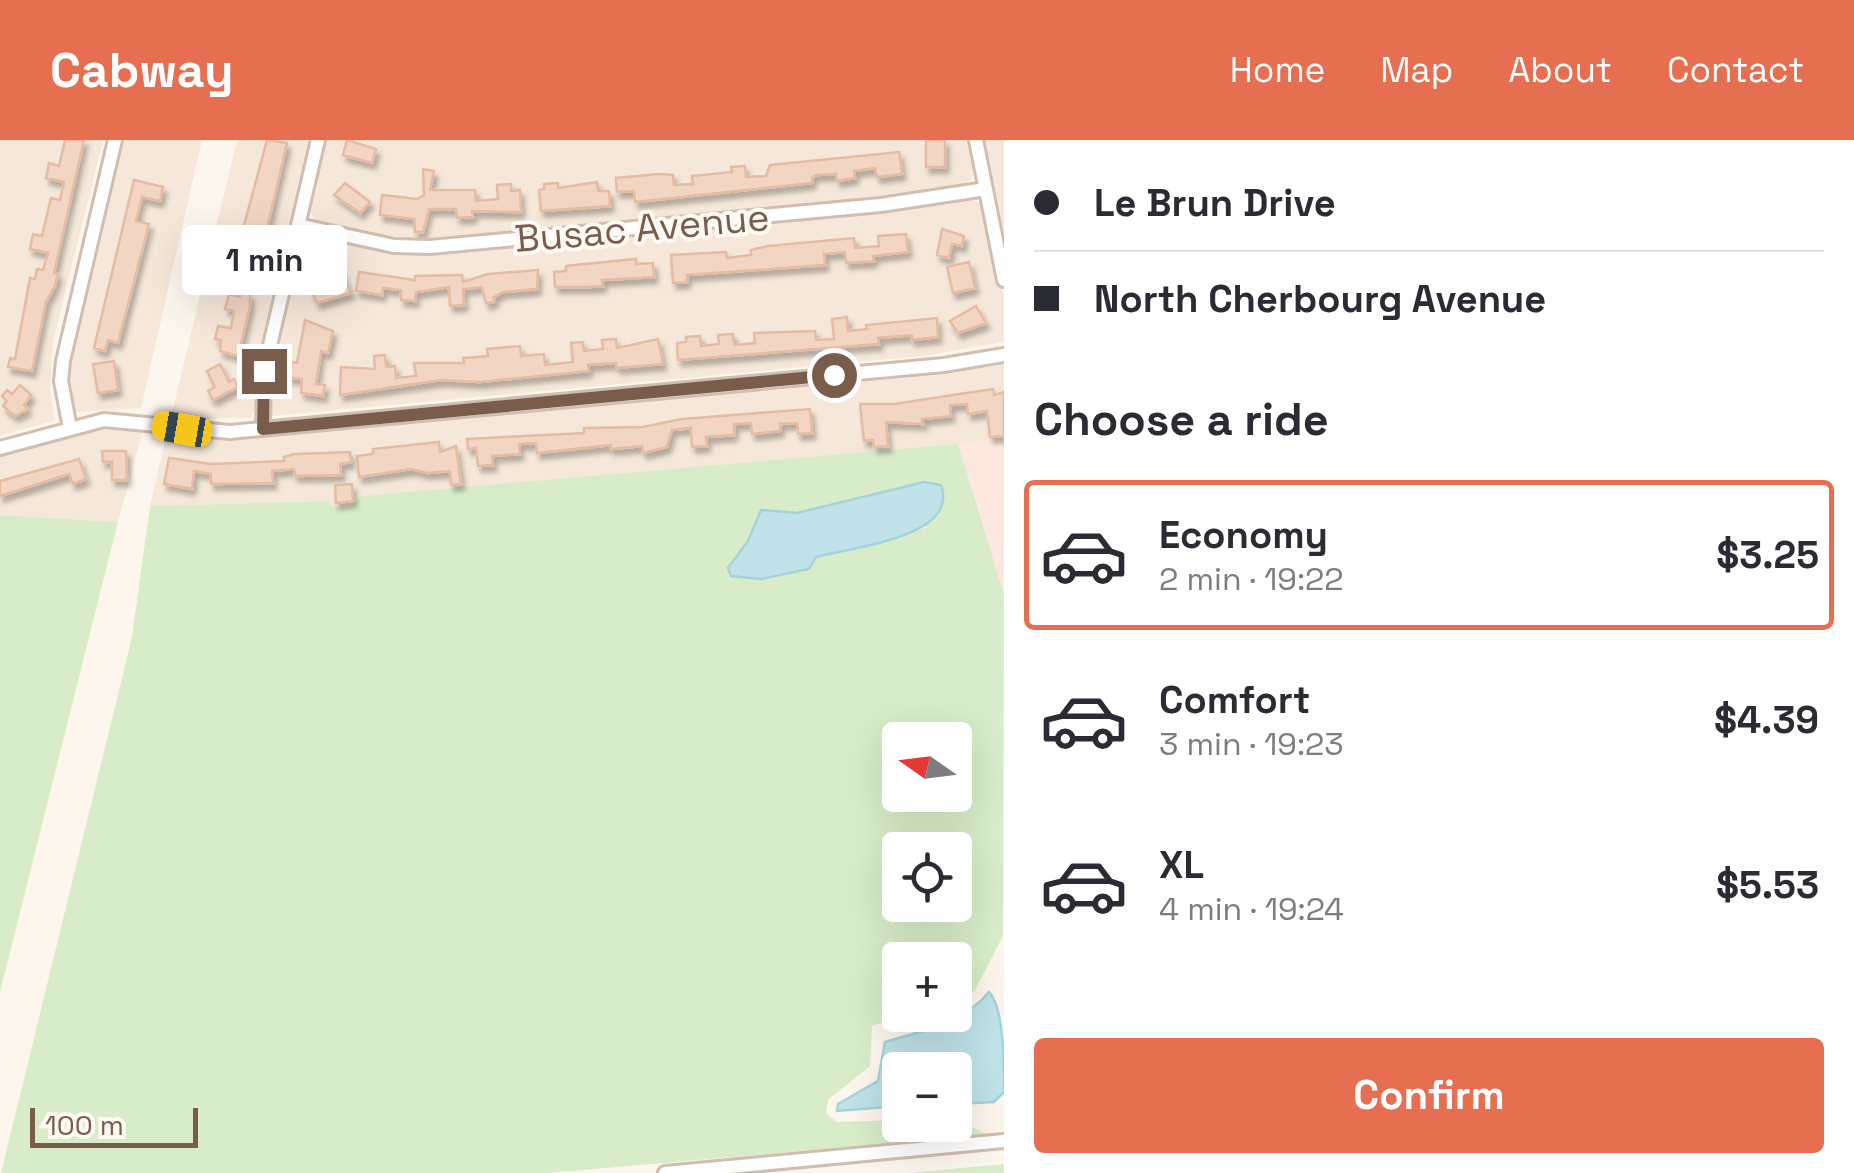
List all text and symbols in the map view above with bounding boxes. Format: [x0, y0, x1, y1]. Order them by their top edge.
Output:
text: Cabway [50, 40, 233, 101]
text: Home [1230, 48, 1325, 92]
text: Map [1380, 48, 1453, 92]
text: About [1508, 48, 1612, 92]
text: Contact [1667, 48, 1804, 92]
text: Le Brun Drive [1094, 179, 1336, 227]
street label: Busac Avenue [513, 193, 771, 263]
callout: 1 min [182, 226, 346, 296]
text: 1 min [225, 240, 304, 280]
text: North Cherbourg Avenue [1094, 275, 1546, 323]
route end [242, 349, 287, 394]
route start [812, 353, 857, 398]
text: Choose a ride [1034, 391, 1329, 448]
car [150, 409, 214, 449]
icon: car [1039, 510, 1129, 600]
text: Economy [1159, 511, 1328, 559]
text: $3.25 [1716, 531, 1819, 579]
text: 2 min · 19:22 [1159, 559, 1344, 599]
icon: car [1039, 675, 1129, 765]
text: Comfort [1159, 676, 1310, 724]
text: $4.39 [1714, 696, 1819, 744]
north arrow [882, 722, 972, 812]
map controls [882, 722, 972, 1142]
text: 3 min · 19:23 [1159, 724, 1344, 764]
button: locate [882, 832, 972, 922]
icon: car [1039, 840, 1129, 930]
text: XL [1159, 841, 1204, 889]
text: $5.53 [1716, 861, 1819, 909]
text: 4 min · 19:24 [1159, 889, 1344, 929]
button: + [882, 942, 972, 1032]
button: Confirm [1034, 1038, 1824, 1153]
button: − [882, 1052, 972, 1142]
scale bar [30, 1103, 198, 1148]
text: 100 m [45, 1107, 124, 1143]

